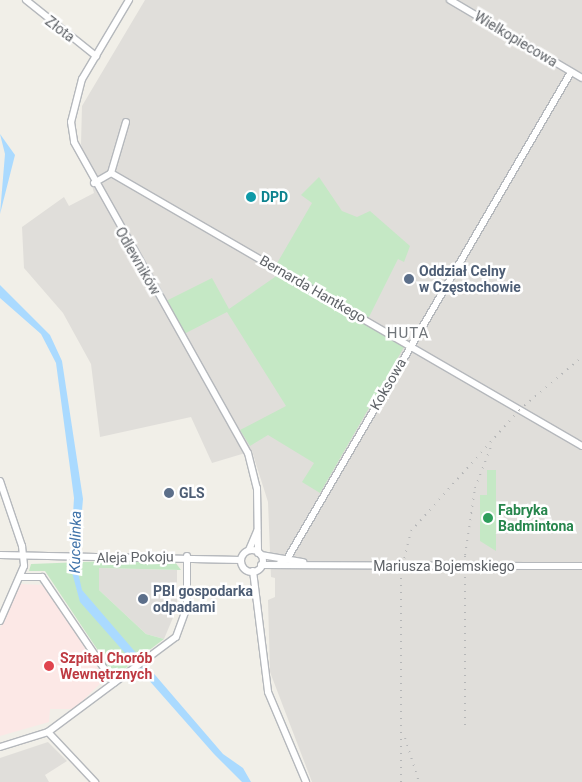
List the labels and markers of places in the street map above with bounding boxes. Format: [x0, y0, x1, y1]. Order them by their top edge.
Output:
place label: DPD [261, 189, 288, 205]
marker: DPD [245, 191, 257, 203]
place label: Oddział Celny w Częstochowie [419, 263, 521, 296]
marker: Oddział Celny w Częstochowie [403, 273, 415, 285]
place label: GLS [179, 485, 205, 501]
marker: GLS [163, 487, 175, 499]
place label: Fabryka Badmintona [498, 502, 574, 534]
marker: Fabryka Badmintona [482, 512, 494, 524]
place label: PBI gospodarka odpadami [153, 583, 253, 616]
marker: PBI gospodarka odpadami [137, 593, 149, 605]
place label: Szpital Chorób Wewnętrznych [60, 650, 152, 682]
marker: Szpital Chorób Wewnętrznych [42, 659, 56, 673]

